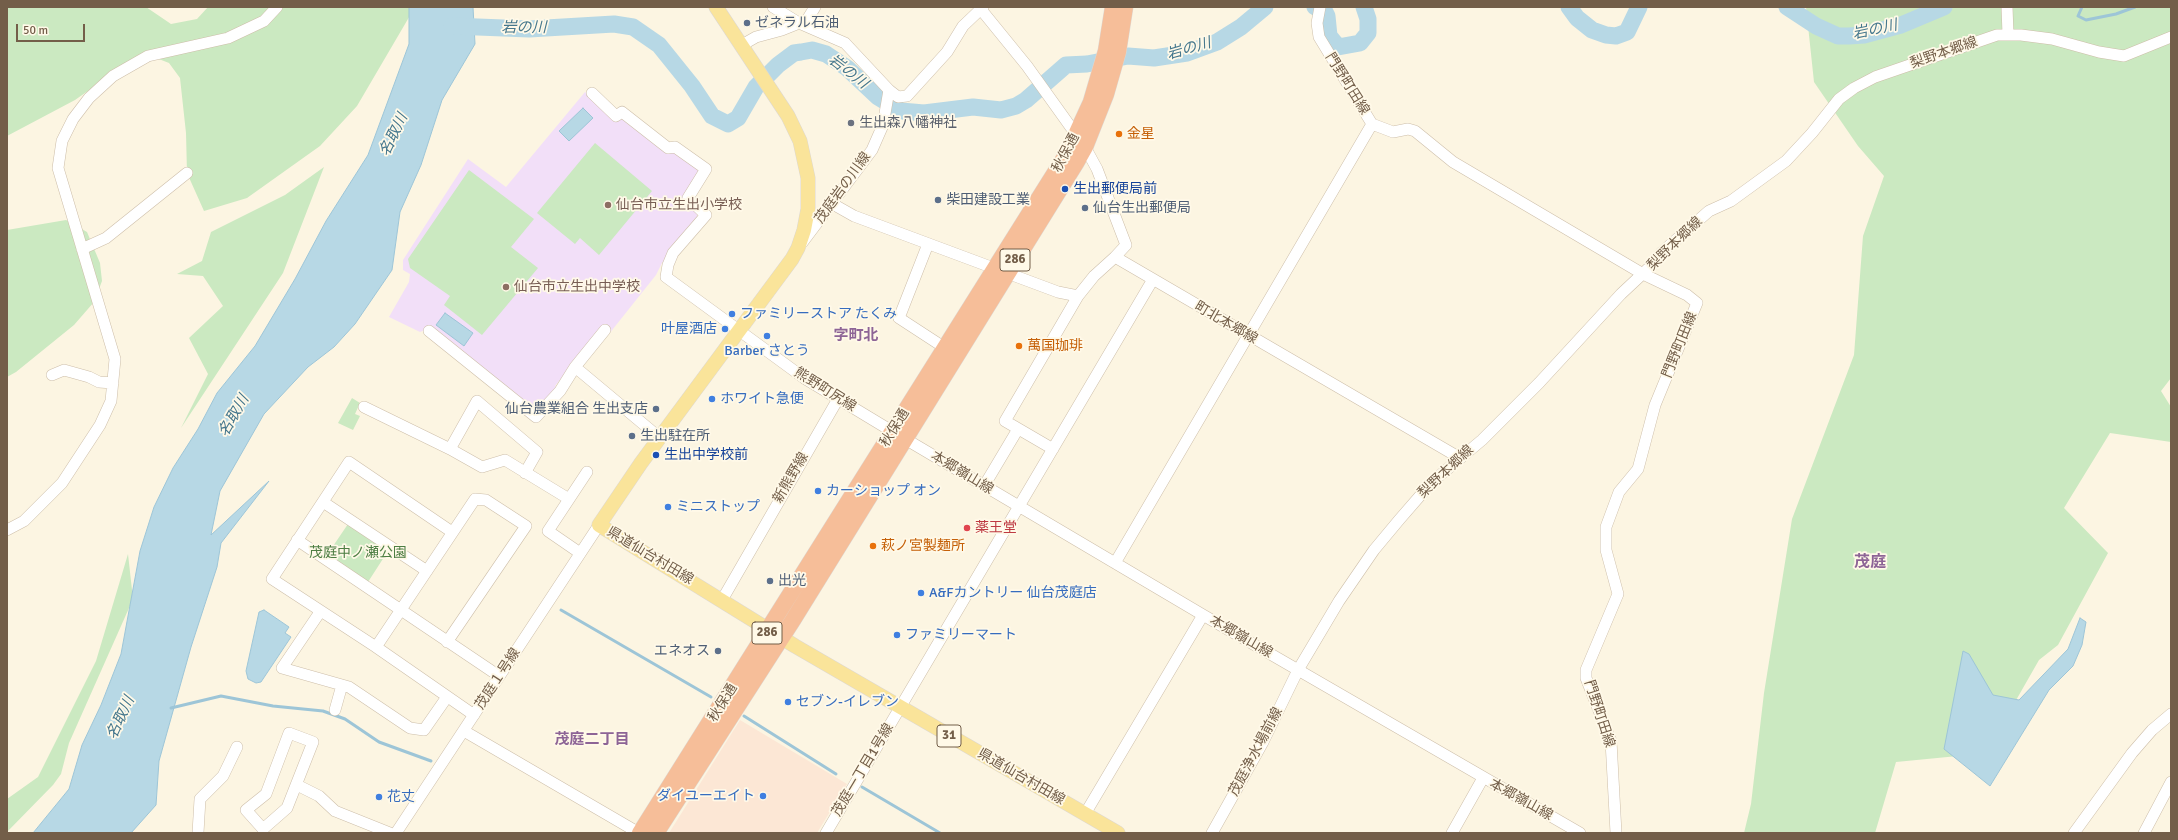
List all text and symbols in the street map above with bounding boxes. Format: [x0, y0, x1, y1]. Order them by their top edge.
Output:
place label: ゼネラル石油 [755, 15, 839, 31]
scale bar [18, 16, 87, 42]
water label: 岩の川 [1851, 17, 1899, 43]
marker: ゼネラル石油 [742, 18, 752, 28]
water label: 岩の川 [502, 19, 546, 37]
text: 50 m [23, 23, 48, 38]
water label: 岩の川 [1165, 34, 1213, 64]
street label: 梨野本郷線 [1908, 34, 1980, 72]
street label: 門野町田線 [1321, 50, 1373, 118]
water label: 岩の川 [825, 51, 871, 93]
water label: 名取川 [376, 111, 412, 159]
place label: 生出森八幡神社 [859, 115, 957, 131]
marker: 生出森八幡神社 [846, 118, 856, 128]
place label: 金星 [1127, 126, 1155, 142]
marker: 金星 [1114, 129, 1124, 139]
street label: 秋保通 [1049, 131, 1083, 175]
street label: 茂庭岩の川線 [812, 149, 874, 227]
place label: 生出郵便局前 [1073, 181, 1157, 197]
marker: 生出郵便局前 [1060, 184, 1070, 194]
place label: 柴田建設工業 [946, 192, 1030, 208]
marker: 柴田建設工業 [933, 195, 943, 205]
place label: 仙台市立生出小学校 [616, 197, 742, 213]
marker: 仙台市立生出小学校 [603, 200, 613, 210]
place label: 仙台生出郵便局 [1093, 200, 1191, 216]
marker: 仙台生出郵便局 [1080, 203, 1090, 213]
street label: 梨野本郷線 [1644, 214, 1706, 274]
road number: 286 [1000, 249, 1030, 271]
place label: 仙台市立生出中学校 [514, 279, 640, 295]
marker: 仙台市立生出中学校 [501, 282, 511, 292]
street label: 町北本郷線 [1191, 298, 1261, 348]
place label: ファミリーストア たくみ [740, 306, 897, 322]
marker: ファミリーストア たくみ [727, 309, 737, 319]
street label: 門野町田線 [1659, 309, 1701, 381]
place label: 叶屋酒店 [661, 321, 717, 337]
marker: 叶屋酒店 [720, 324, 730, 334]
district label: 字町北 [834, 327, 878, 345]
marker: Barber さとう [762, 331, 772, 341]
place label: 萬国珈琲 [1027, 338, 1083, 354]
marker: 萬国珈琲 [1014, 341, 1024, 351]
place label: Barber さとう [724, 343, 810, 359]
street label: 熊野町尻線 [791, 364, 859, 416]
place label: ホワイト急便 [720, 391, 804, 407]
water label: 名取川 [215, 392, 253, 440]
marker: ホワイト急便 [707, 394, 717, 404]
place label: 仙台農業組合 生出支店 [505, 401, 648, 417]
marker: 仙台農業組合 生出支店 [651, 404, 661, 414]
street label: 秋保通 [877, 406, 913, 450]
place label: 生出駐在所 [640, 428, 710, 444]
marker: 生出駐在所 [627, 431, 637, 441]
street label: 梨野本郷線 [1415, 442, 1477, 502]
place label: 生出中学校前 [664, 447, 748, 463]
street label: 本郷嶺山線 [928, 448, 996, 498]
marker: 生出中学校前 [651, 450, 661, 460]
street label: 新熊野線 [770, 450, 812, 506]
place label: カーショップ オン [826, 483, 941, 499]
marker: カーショップ オン [813, 486, 823, 496]
place label: ミニストップ [676, 499, 760, 515]
marker: ミニストップ [663, 502, 673, 512]
place label: 薬王堂 [975, 520, 1017, 536]
marker: 薬王堂 [962, 523, 972, 533]
street label: 県道仙台村田線 [604, 524, 696, 588]
place label: 萩ノ宮製麺所 [881, 538, 965, 554]
marker: 萩ノ宮製麺所 [868, 541, 878, 551]
park label: 茂庭中ノ瀬公園 [309, 545, 407, 561]
district label: 茂庭 [1854, 553, 1886, 573]
place label: 出光 [778, 573, 806, 589]
marker: 出光 [765, 576, 775, 586]
place label: A&Fカントリー 仙台茂庭店 [929, 585, 1097, 601]
marker: A&Fカントリー 仙台茂庭店 [916, 588, 926, 598]
street label: 本郷嶺山線 [1206, 612, 1276, 662]
road number: 286 [752, 622, 782, 644]
place label: ファミリーマート [905, 627, 1017, 643]
marker: ファミリーマート [892, 630, 902, 640]
place label: エネオス [654, 643, 710, 659]
street label: 茂庭１号線 [472, 645, 524, 713]
marker: エネオス [713, 646, 723, 656]
street label: 門野町田線 [1580, 678, 1618, 750]
street label: 秋保通 [705, 681, 741, 725]
water label: 名取川 [103, 694, 139, 742]
place label: セブン-イレブン [796, 694, 899, 710]
marker: セブン-イレブン [783, 697, 793, 707]
street label: 茂庭浄水場前線 [1226, 705, 1286, 799]
street label: 茂庭一丁目1号線 [829, 720, 897, 820]
road number: 31 [937, 725, 961, 747]
district label: 茂庭二丁目 [555, 731, 629, 749]
street label: 県道仙台村田線 [974, 745, 1068, 809]
street label: 本郷嶺山線 [1486, 776, 1556, 824]
place label: ダイユーエイト [657, 788, 755, 804]
place label: 花丈 [387, 789, 415, 805]
marker: ダイユーエイト [758, 791, 768, 801]
marker: 花丈 [374, 792, 384, 802]

